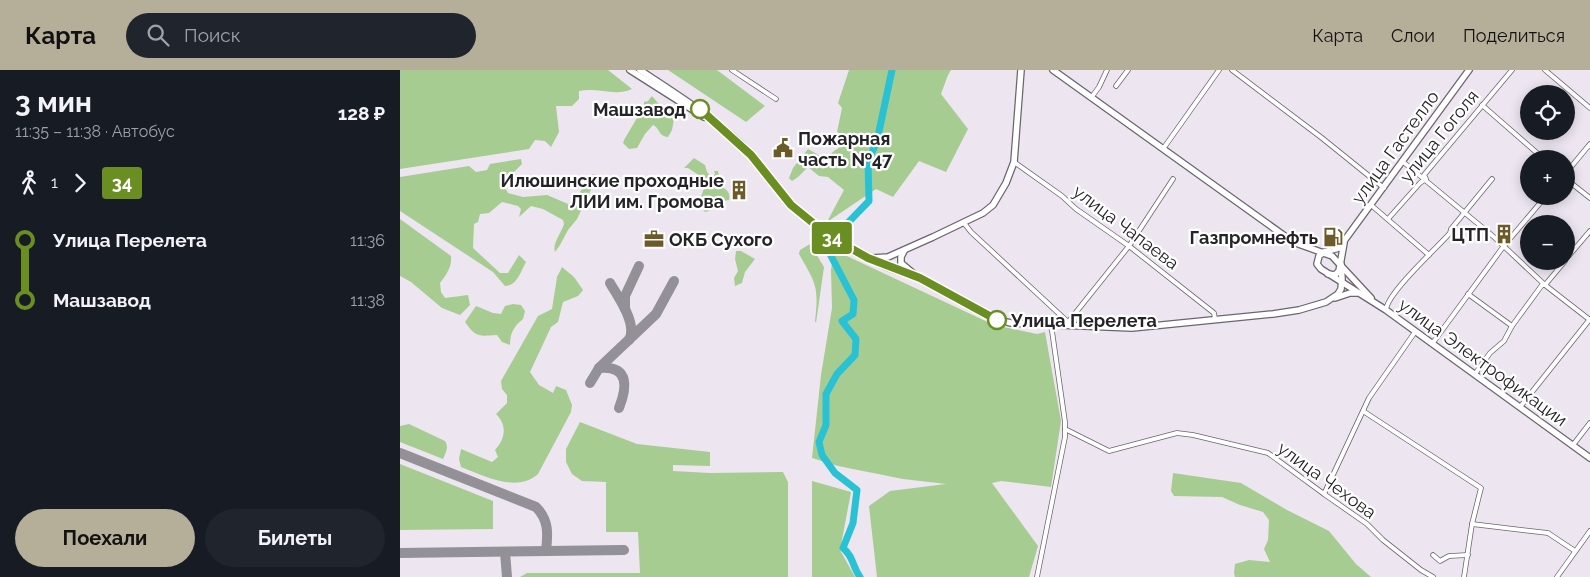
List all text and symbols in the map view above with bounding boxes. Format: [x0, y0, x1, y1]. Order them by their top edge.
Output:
search box [126, 13, 476, 58]
text: Карта [25, 21, 96, 50]
icon: search [144, 21, 172, 49]
text: Поиск [184, 24, 241, 46]
text: Карта [1312, 25, 1363, 46]
text: Слои [1391, 25, 1435, 46]
text: Поделиться [1463, 25, 1565, 46]
street label: улица Гоголя [1395, 85, 1483, 187]
map controls [1520, 85, 1575, 270]
button: locate [1520, 85, 1575, 140]
text: 3 мин [15, 86, 92, 119]
street label: улица Гастелло [1347, 86, 1443, 208]
place label: Машзавод [593, 99, 686, 120]
marker: Машзавод [690, 99, 710, 119]
text: 128 ₽ [338, 102, 385, 124]
text: 11:35 – 11:38 · Автобус [15, 122, 175, 141]
place label: Пожарная часть №47 [798, 128, 893, 170]
public building icon: Пожарная часть №47 [772, 137, 794, 159]
button: + [1520, 150, 1575, 205]
icon: walk [15, 169, 43, 197]
icon: forward [66, 169, 94, 197]
place label: Илюшинские проходные ЛИИ им. Громова [501, 170, 724, 212]
text: 34 [112, 172, 132, 193]
text: 1 [51, 173, 58, 192]
building icon: Илюшинские проходные ЛИИ им. Громова [728, 179, 750, 201]
street label: улица Чапаева [1069, 180, 1183, 274]
button: − [1520, 215, 1575, 270]
line badge: 34 [810, 222, 854, 254]
building icon: ЦТП [1493, 223, 1515, 245]
place label: ЦТП [1451, 224, 1489, 245]
fuel station icon: Газпромнефть [1322, 226, 1344, 248]
text: 34 [822, 227, 842, 248]
place label: Газпромнефть [1189, 227, 1318, 248]
office icon: ОКБ Сухого [643, 228, 665, 250]
text: Улица Перелета [53, 229, 207, 251]
place label: ОКБ Сухого [669, 229, 773, 250]
text: 11:36 [350, 231, 385, 250]
text: Машзавод [53, 289, 151, 311]
text: 11:38 [350, 291, 385, 310]
street label: улица Электрофикации [1395, 294, 1571, 430]
marker: Улица Перелета [987, 310, 1007, 330]
place label: Улица Перелета [1010, 310, 1157, 331]
street label: улица Чехова [1274, 437, 1380, 523]
button: Поехали [15, 509, 195, 567]
button: Билеты [205, 509, 385, 567]

